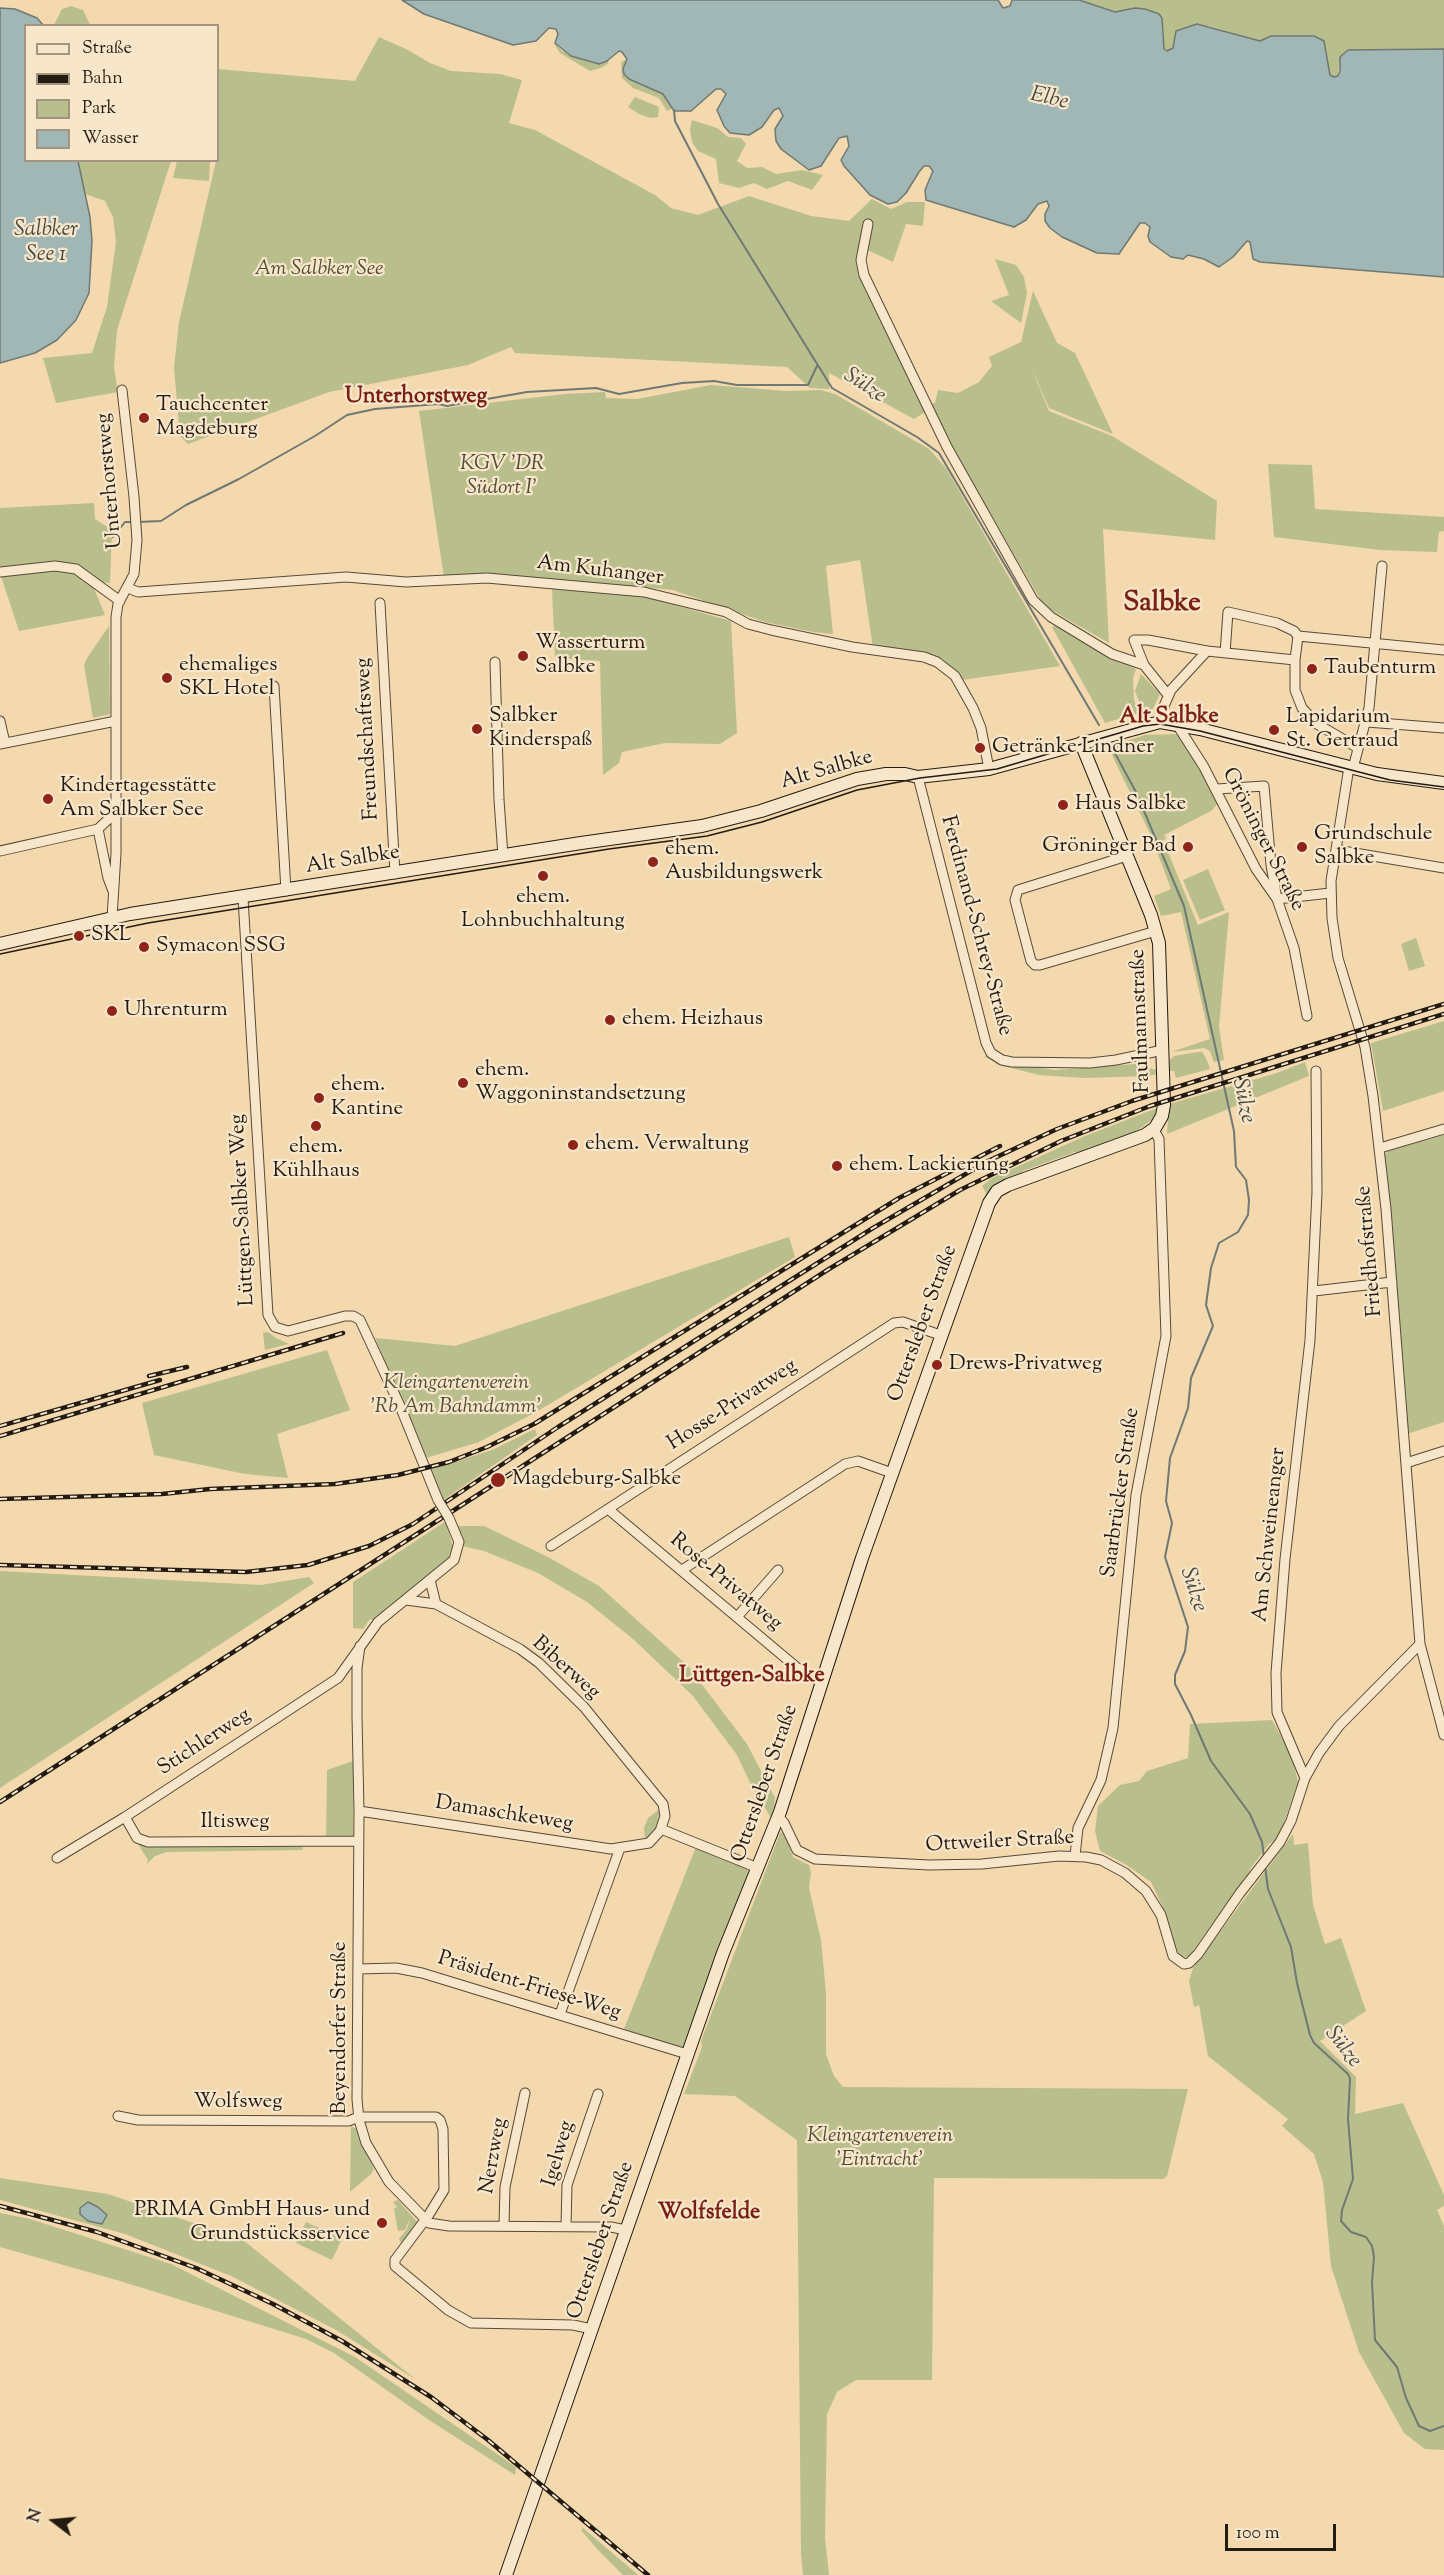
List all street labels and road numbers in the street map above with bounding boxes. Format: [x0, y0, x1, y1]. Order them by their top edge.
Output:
street label: Unterhorstweg [93, 412, 129, 550]
street label: Am Kuhanger [535, 552, 665, 592]
street label: Freundschaftsweg [352, 657, 386, 821]
street label: Alt Salbke [778, 746, 876, 796]
street label: Gröninger Straße [1215, 764, 1309, 916]
street label: Ferdinand-Schrey-Straße [934, 813, 1016, 1039]
street label: Alt Salbke [304, 841, 402, 881]
street label: Faulmannstraße [1127, 948, 1157, 1094]
street label: Lüttgen-Salbker Weg [226, 1113, 262, 1307]
street label: Friedhofstraße [1353, 1184, 1389, 1318]
street label: Ottersleber Straße [884, 1242, 964, 1406]
street label: Hosse-Privatweg [663, 1355, 803, 1457]
street label: Saarbrücker Straße [1098, 1406, 1146, 1580]
street label: Am Schweineanger [1249, 1446, 1293, 1624]
street label: Rose-Privatweg [664, 1529, 786, 1637]
street label: Biberweg [526, 1632, 604, 1706]
street label: Ottersleber Straße [727, 1702, 805, 1866]
street label: Stichlerweg [154, 1704, 256, 1782]
street label: Damaschkeweg [433, 1792, 575, 1838]
street label: Iltisweg [200, 1810, 270, 1836]
street label: Ottweiler Straße [925, 1827, 1075, 1859]
street label: Beyendorfer Straße [328, 1942, 354, 2114]
street label: Präsident-Friese-Weg [434, 1947, 624, 2027]
street label: Wolfsweg [193, 2090, 283, 2116]
street label: Nerzweg [476, 2116, 514, 2196]
street label: Igelweg [539, 2118, 581, 2190]
street label: Ottersleber Straße [563, 2159, 641, 2323]

